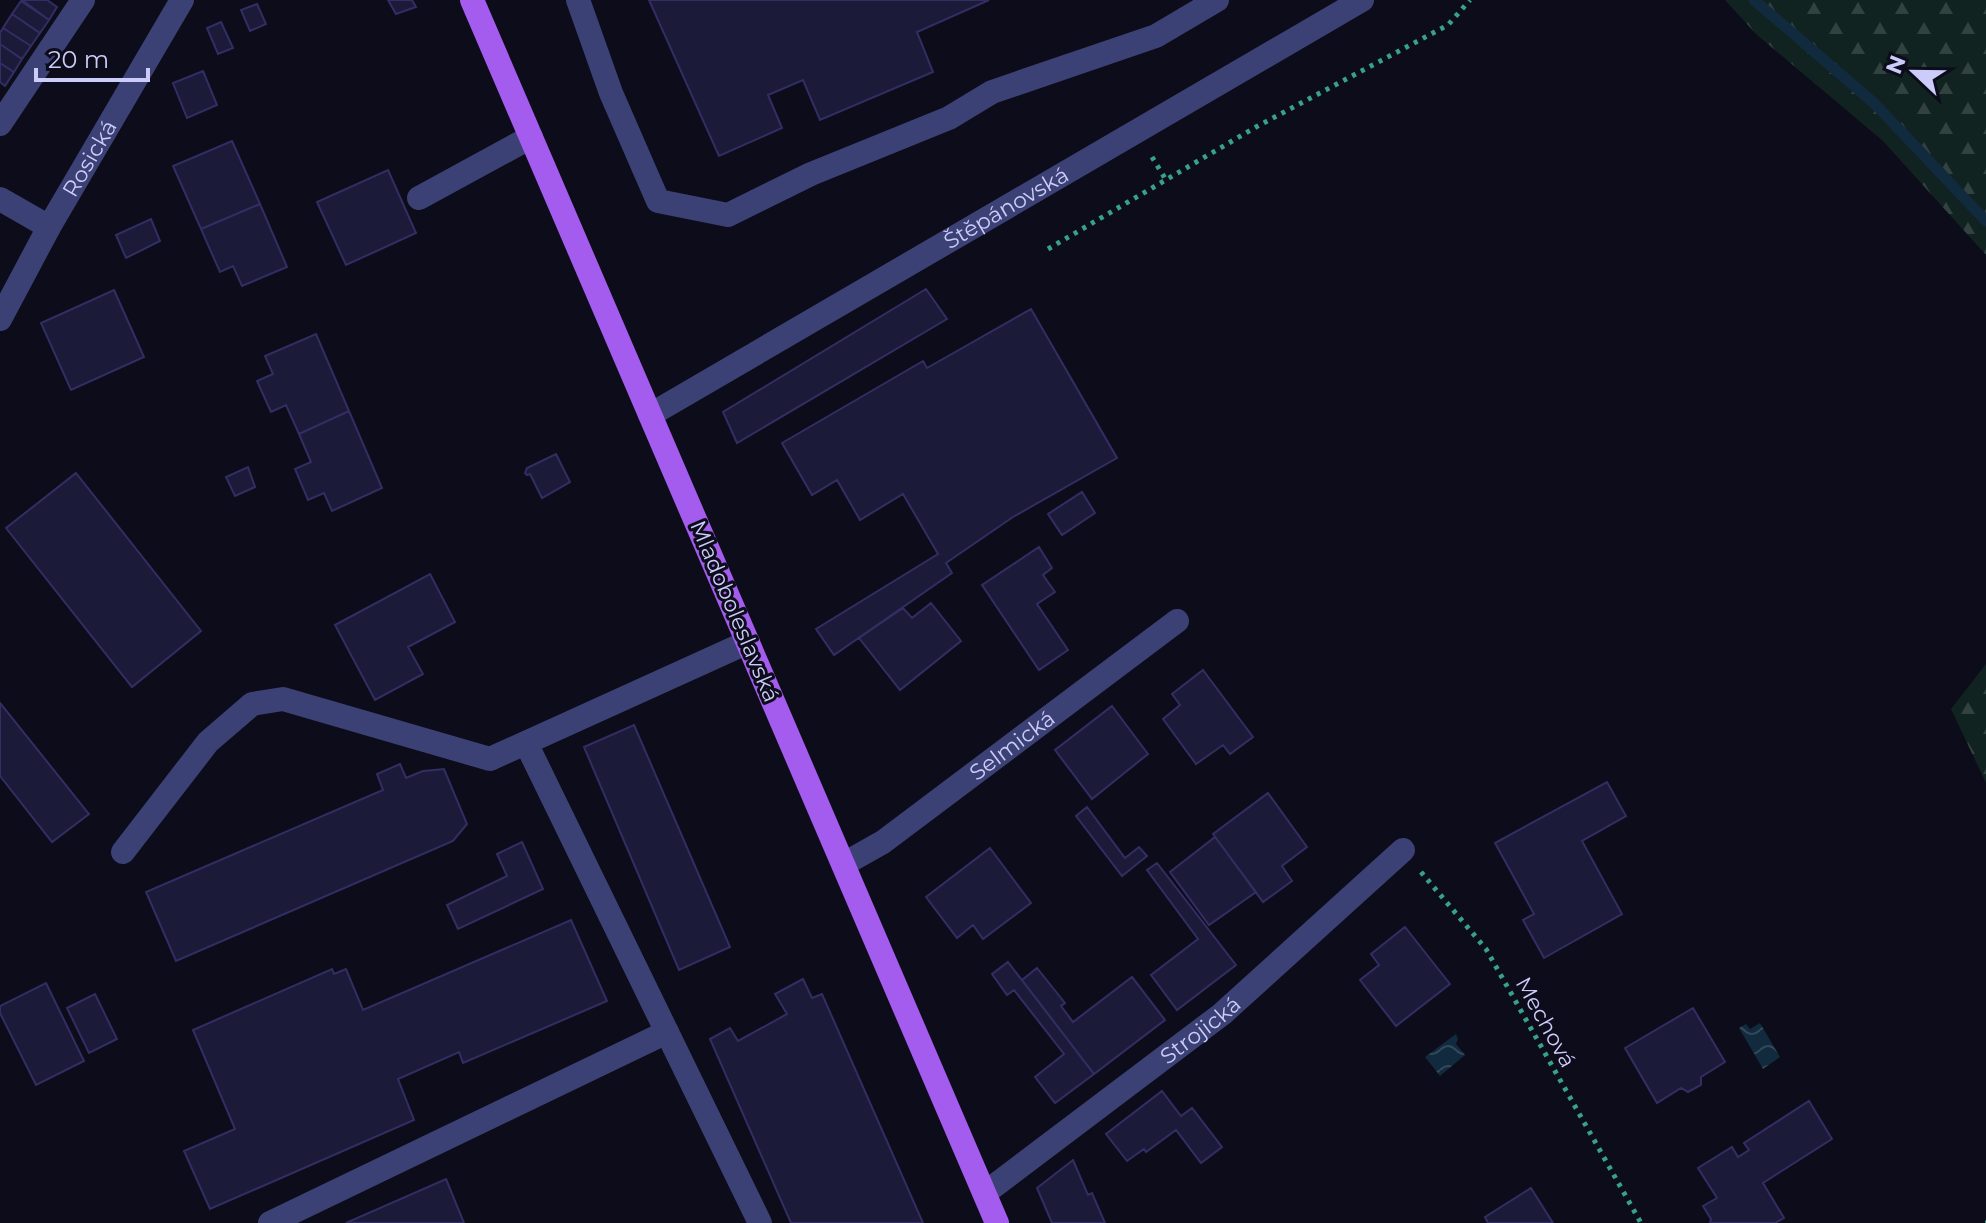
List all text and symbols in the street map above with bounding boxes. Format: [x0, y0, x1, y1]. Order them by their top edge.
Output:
scale bar [36, 32, 148, 82]
north arrow [1874, 32, 1954, 112]
text: 20 m [48, 45, 109, 74]
text: N [1880, 51, 1912, 78]
street label: Rosická [57, 115, 123, 202]
street label: Štěpánovská [939, 161, 1073, 255]
street label: Mladoboleslavská [684, 516, 785, 706]
street label: Selmická [964, 705, 1060, 786]
street label: Mechová [1510, 972, 1581, 1072]
street label: Strojická [1155, 991, 1247, 1070]

